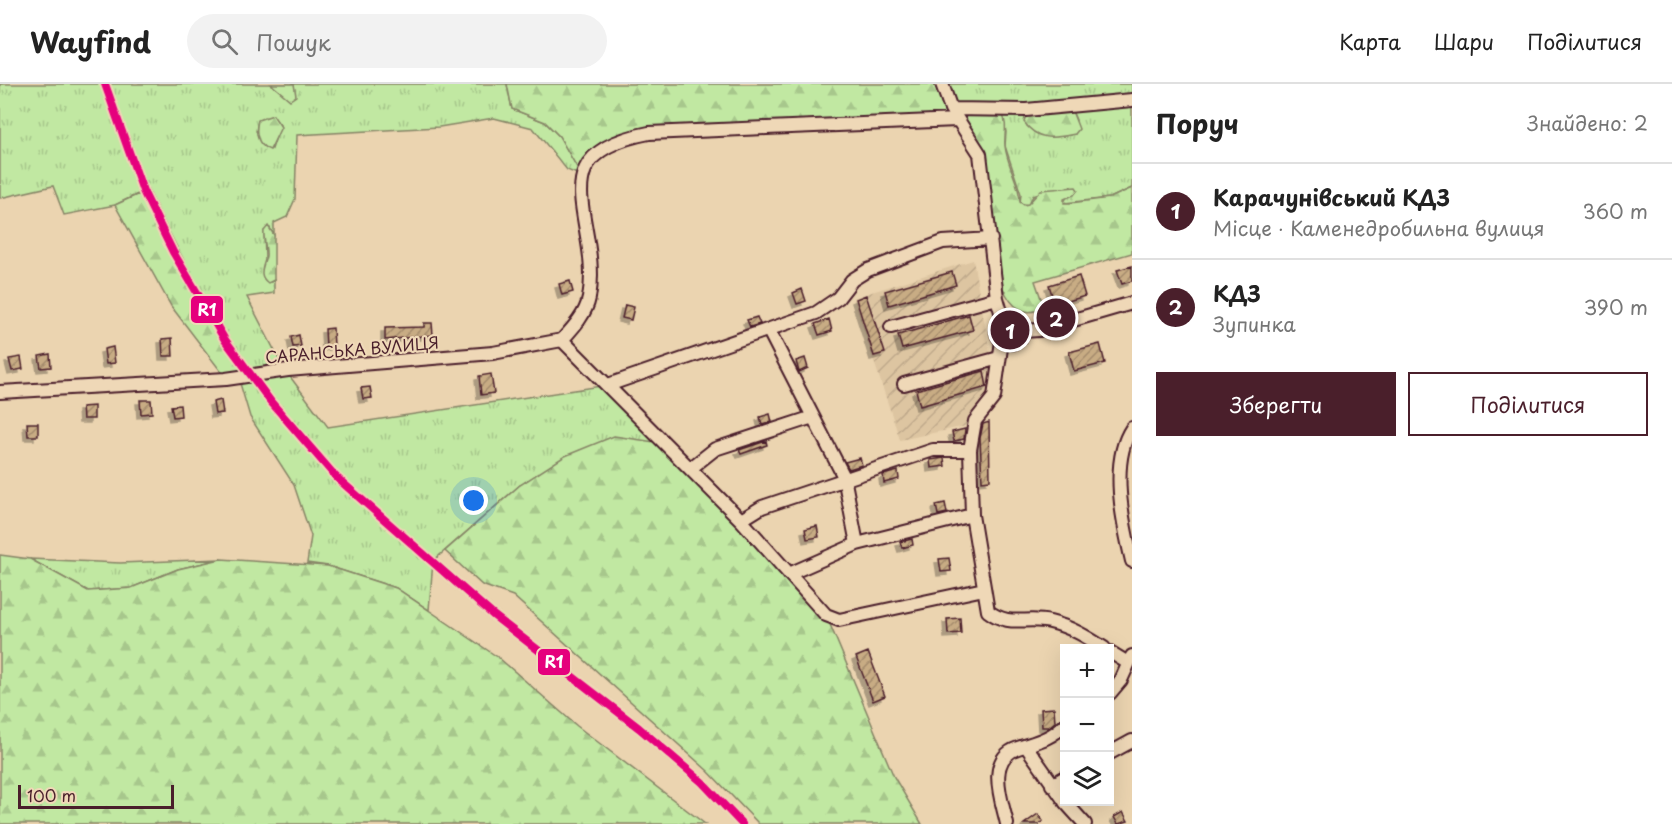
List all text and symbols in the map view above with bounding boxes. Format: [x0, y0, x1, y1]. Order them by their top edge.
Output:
search box [187, 14, 607, 68]
text: Wayfind [30, 20, 151, 63]
icon: search [208, 25, 241, 58]
text: Пошук [256, 25, 331, 58]
text: Карта [1339, 25, 1401, 57]
text: Шари [1434, 25, 1494, 57]
text: Поділитися [1527, 25, 1642, 57]
text: Поруч [1156, 104, 1239, 143]
text: Знайдено: 2 [1527, 108, 1648, 138]
text: Карачунівський КДЗ [1213, 180, 1450, 213]
text: 1 [1171, 196, 1180, 226]
text: 360 m [1582, 196, 1648, 226]
text: Місце · Каменедробильна вулиця [1213, 213, 1545, 243]
text: КДЗ [1213, 276, 1261, 309]
text: 2 [1168, 292, 1183, 322]
text: 390 m [1584, 292, 1648, 322]
line badge: R1 [190, 295, 224, 324]
pin: 2 [1036, 296, 1076, 340]
text: R1 [198, 297, 217, 321]
pin: 1 [990, 308, 1030, 352]
text: Зупинка [1213, 309, 1296, 339]
street label: САРАНСЬКА ВУЛИЦЯ [264, 329, 440, 369]
button: Зберегти [1156, 372, 1396, 436]
button: Поділитися [1408, 372, 1648, 436]
your location [459, 486, 488, 515]
map controls [1060, 644, 1114, 806]
button: + [1060, 644, 1114, 698]
line badge: R1 [537, 648, 571, 676]
text: R1 [545, 649, 564, 673]
button: − [1060, 698, 1114, 752]
button: layers [1060, 752, 1114, 806]
scale bar [18, 782, 174, 810]
text: 100 m [27, 783, 76, 807]

